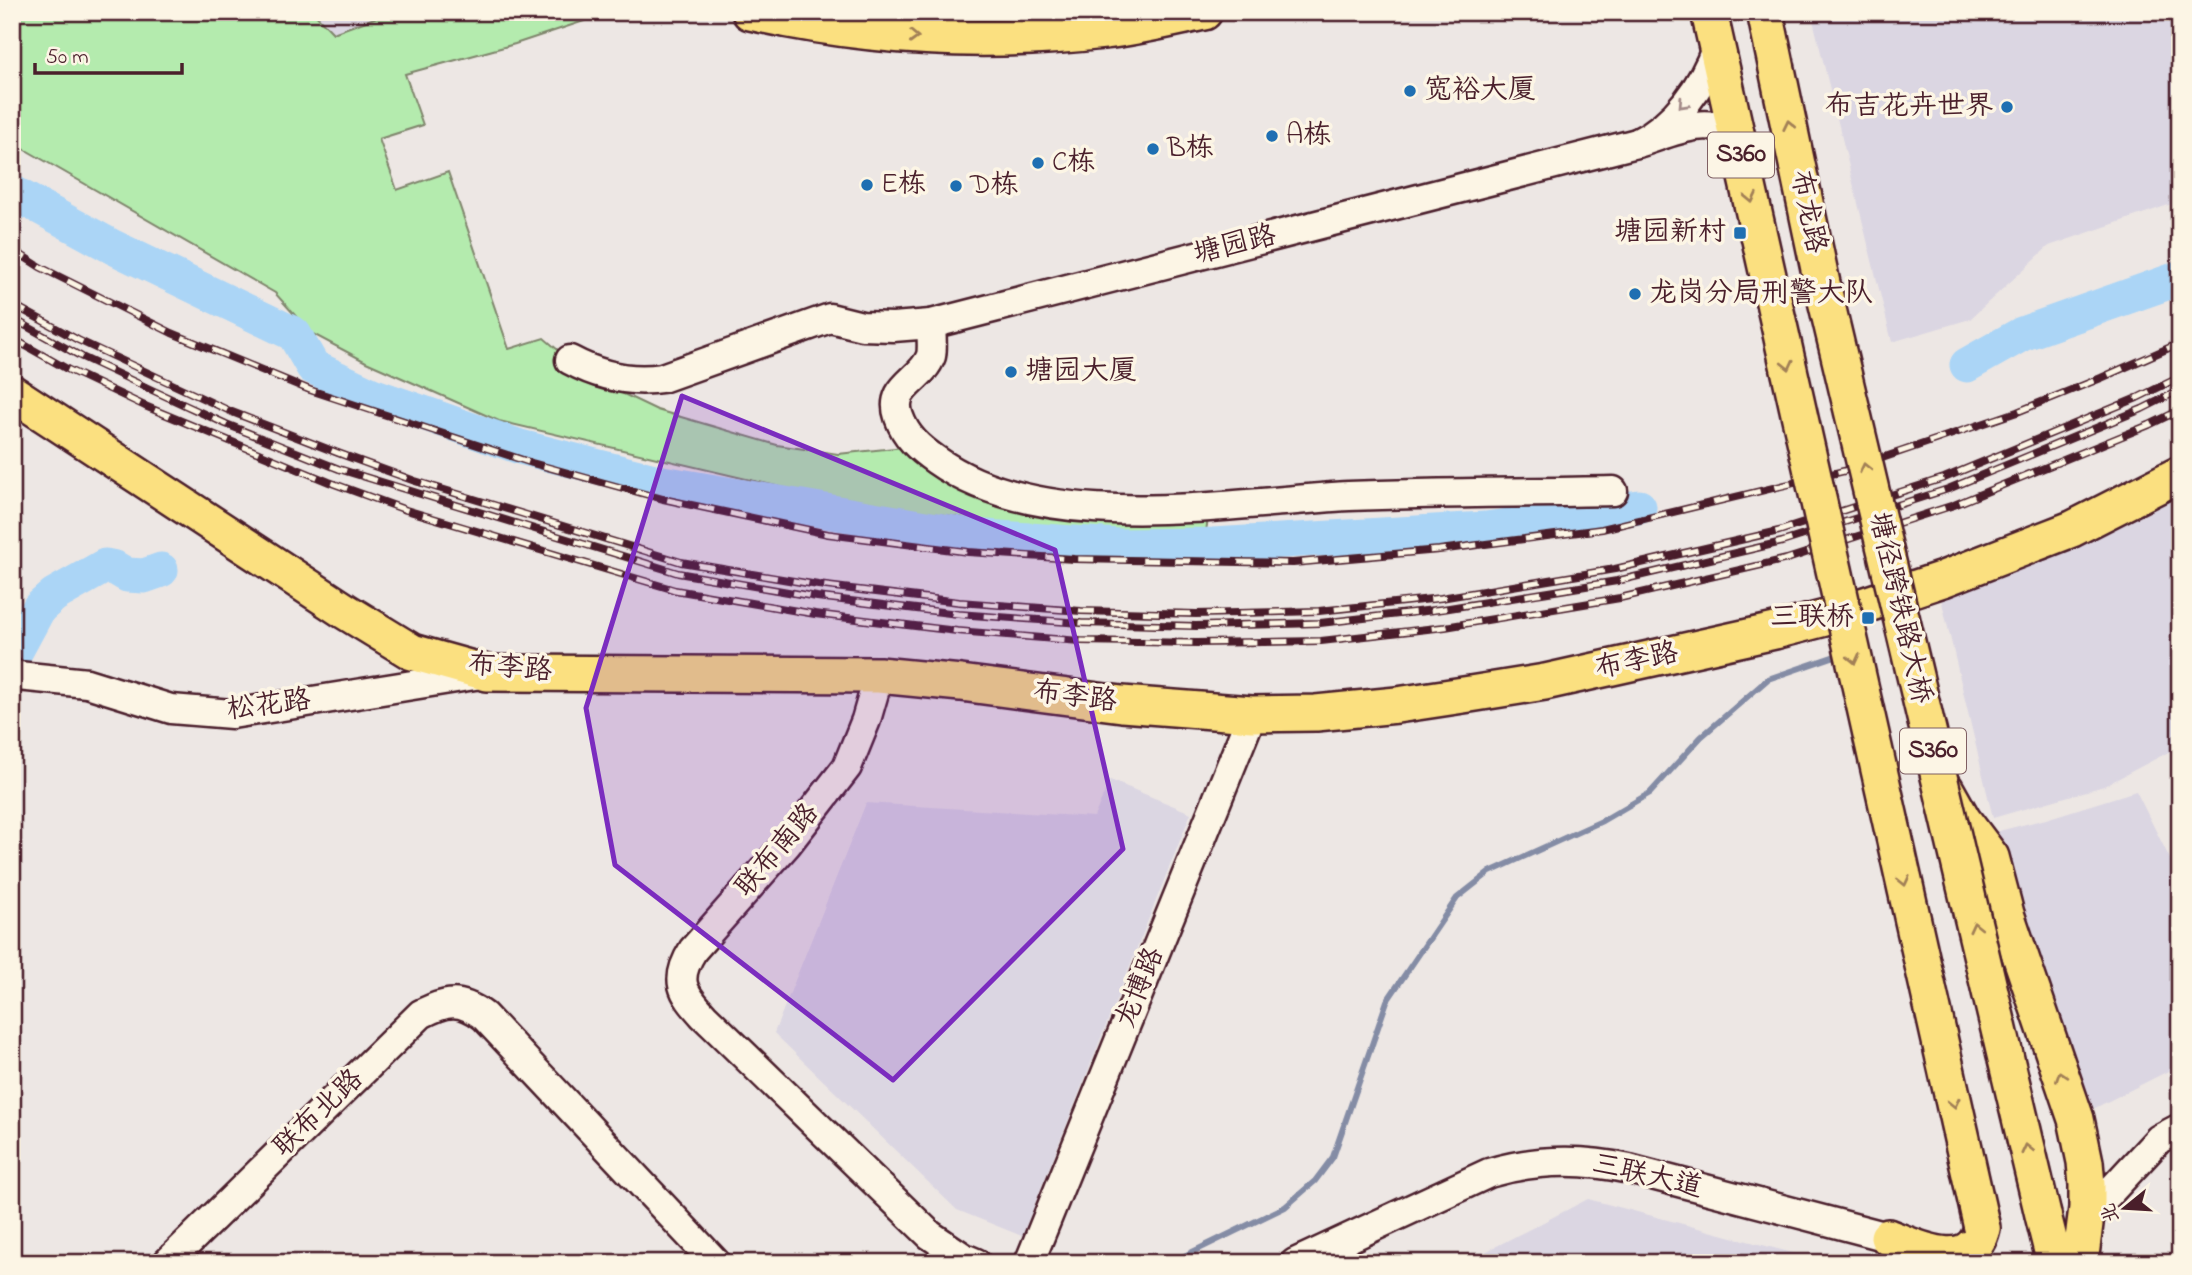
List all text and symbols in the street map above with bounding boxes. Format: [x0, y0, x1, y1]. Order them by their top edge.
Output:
one-way arrow [910, 29, 920, 45]
scale bar [35, 32, 182, 76]
text: 50 m [46, 43, 89, 73]
place label: 宽裕大厦 [1424, 71, 1536, 112]
marker: 宽裕大厦 [1402, 83, 1418, 99]
place label: 布吉花卉世界 [1825, 87, 1993, 128]
one-way arrow [1679, 96, 1692, 109]
marker: 布吉花卉世界 [1999, 99, 2015, 115]
place label: A栋 [1286, 116, 1331, 157]
one-way arrow [1782, 119, 1797, 131]
marker: A栋 [1264, 128, 1280, 144]
place label: B栋 [1166, 129, 1214, 170]
road number: S360 [1708, 132, 1774, 178]
marker: B栋 [1145, 141, 1161, 157]
place label: C栋 [1052, 143, 1095, 184]
marker: C栋 [1030, 155, 1046, 171]
place label: E栋 [881, 165, 926, 206]
place label: D栋 [969, 166, 1019, 207]
street label: 布龙路 [1778, 167, 1836, 257]
marker: E栋 [859, 177, 875, 193]
marker: D栋 [948, 178, 964, 194]
one-way arrow [1742, 192, 1757, 204]
place label: 塘园新村 [1614, 213, 1726, 254]
street label: 塘园路 [1189, 216, 1281, 276]
marker: 塘园新村 [1732, 225, 1748, 241]
place label: 龙岗分局刑警大队 [1649, 274, 1873, 315]
marker: 龙岗分局刑警大队 [1627, 286, 1643, 302]
place label: 塘园大厦 [1025, 352, 1137, 393]
one-way arrow [1779, 359, 1794, 371]
marker: 塘园大厦 [1003, 364, 1019, 380]
one-way arrow [1859, 462, 1874, 474]
street label: 塘径跨铁路大桥 [1857, 508, 1941, 708]
place label: 三联桥 [1770, 598, 1854, 639]
marker: 三联桥 [1860, 610, 1876, 626]
street label: 布李路 [1592, 633, 1682, 691]
street label: 布李路 [466, 645, 554, 693]
one-way arrow [1846, 653, 1860, 665]
street label: 布李路 [1031, 673, 1119, 723]
street label: 松花路 [225, 681, 313, 731]
road number: S360 [1900, 729, 1966, 774]
street label: 联布南路 [726, 795, 830, 907]
one-way arrow [1896, 875, 1910, 887]
one-way arrow [1969, 921, 1983, 933]
street label: 龙博路 [1106, 941, 1176, 1035]
street label: 联布北路 [264, 1060, 374, 1168]
one-way arrow [2055, 1070, 2069, 1083]
one-way arrow [1946, 1097, 1960, 1109]
one-way arrow [2021, 1143, 2036, 1155]
street label: 三联大道 [1588, 1144, 1706, 1210]
north arrow [2090, 1174, 2160, 1244]
text: 北 [2095, 1199, 2127, 1226]

